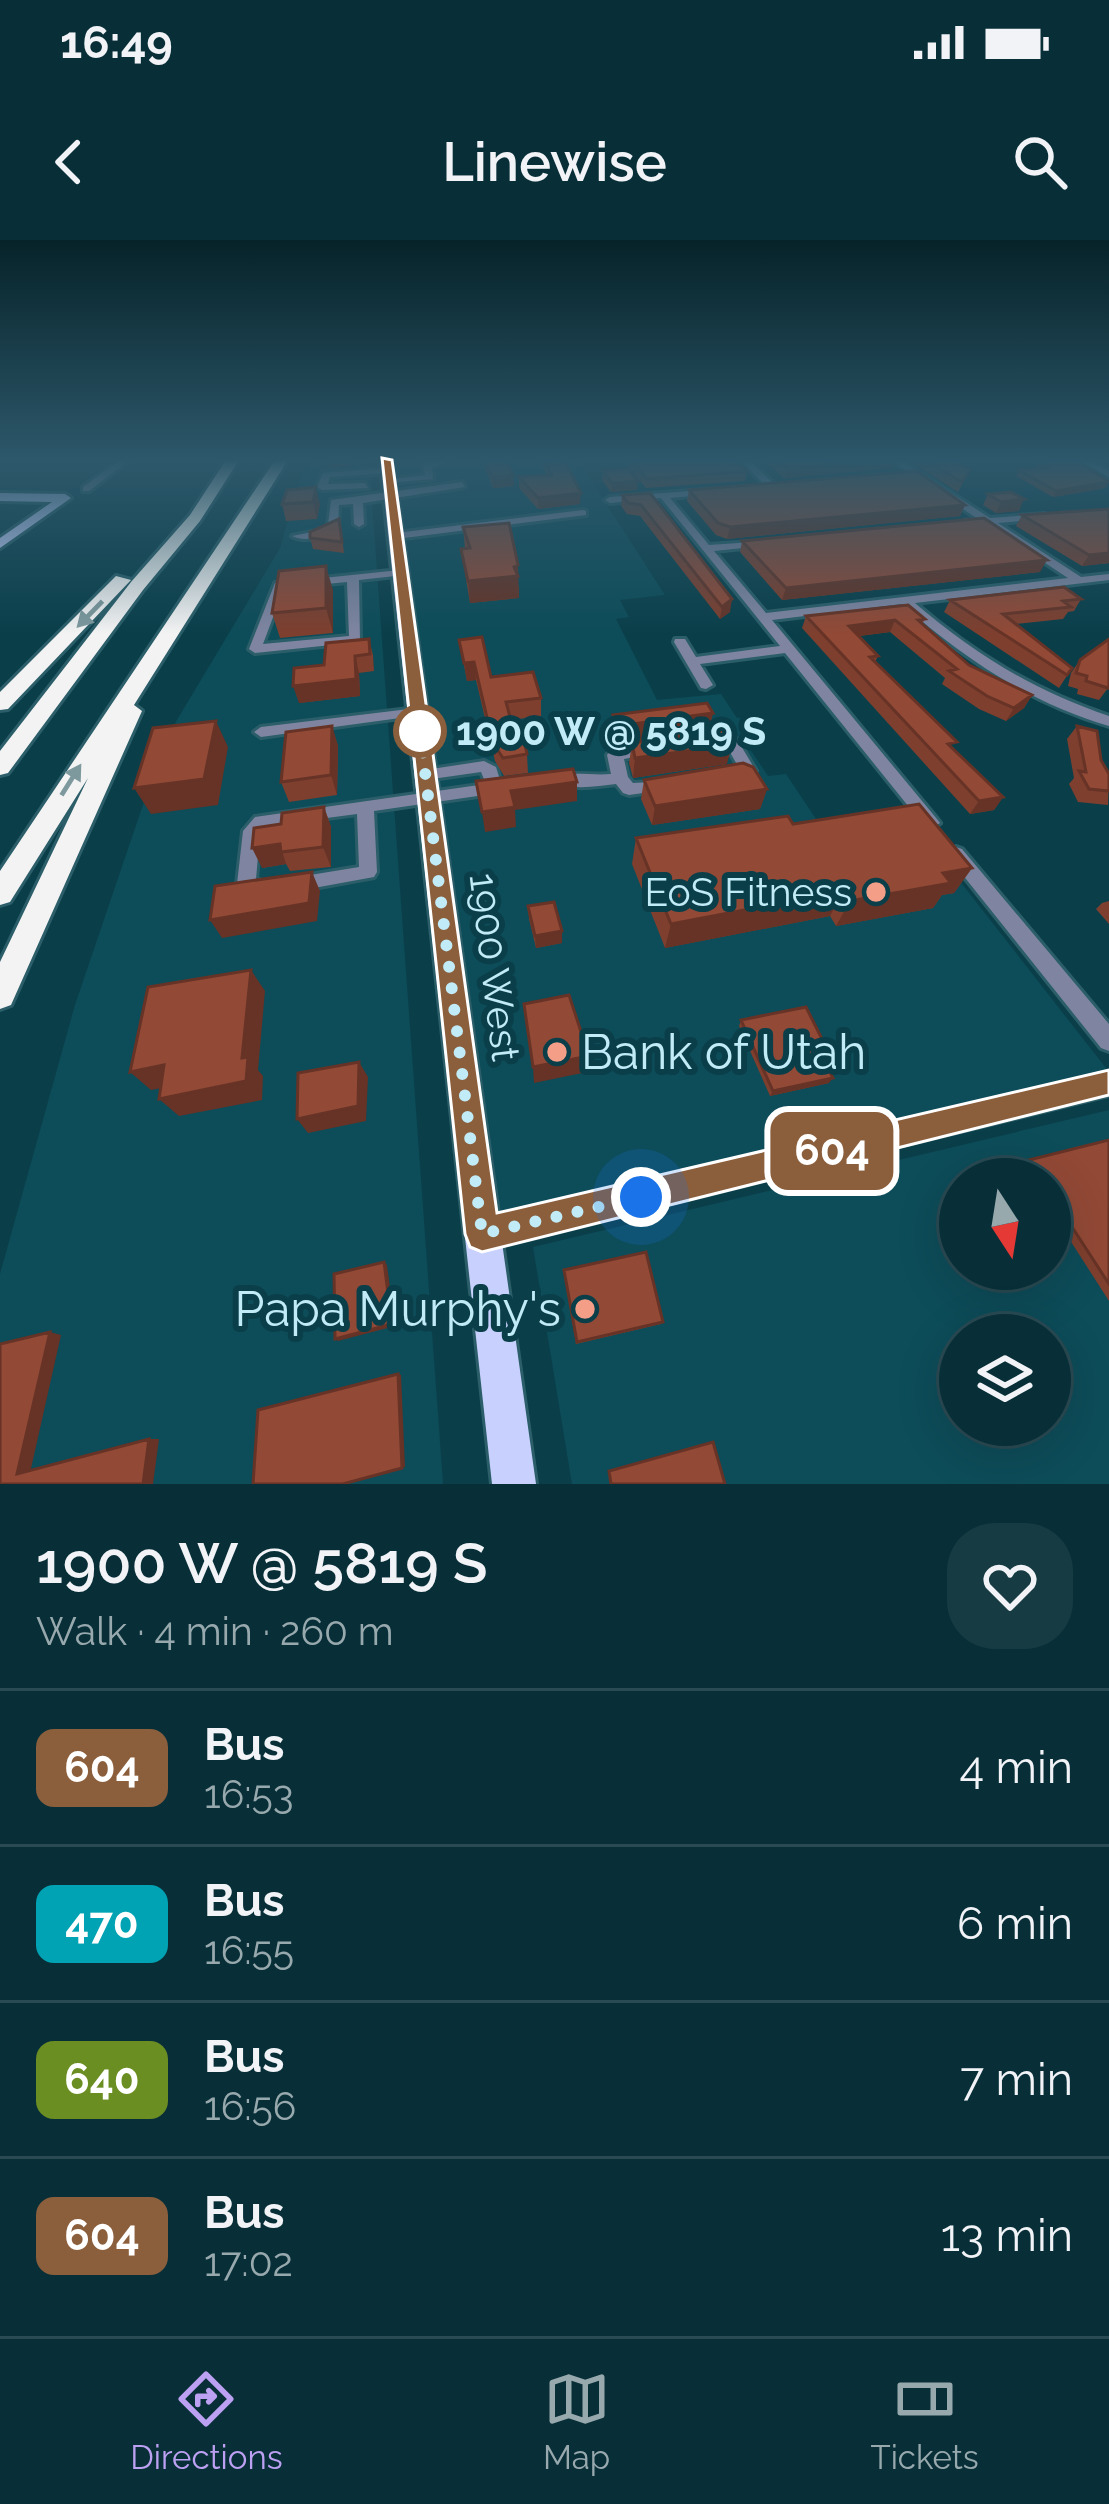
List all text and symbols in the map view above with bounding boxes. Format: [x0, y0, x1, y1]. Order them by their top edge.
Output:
text: 16:49 [60, 16, 173, 69]
icon: back [36, 129, 102, 195]
icon: search [1007, 129, 1073, 195]
text: Linewise [442, 130, 667, 194]
one-way arrow [76, 599, 104, 628]
marker: 1900 W @ 5819 S [395, 706, 445, 756]
place label: 1900 W @ 5819 S [456, 708, 766, 754]
one-way arrow [60, 763, 81, 797]
place label: EoS Fitness [644, 869, 852, 915]
street label: 1900 West [461, 870, 529, 1064]
marker: EoS Fitness [863, 879, 889, 905]
place label: Bank of Utah [581, 1024, 866, 1080]
marker: Bank of Utah [544, 1039, 570, 1065]
line badge: 604 [763, 1112, 901, 1190]
text: 604 [794, 1126, 870, 1175]
north arrow [939, 1158, 1071, 1290]
map controls [939, 1158, 1071, 1446]
your location [611, 1167, 671, 1227]
place label: Papa Murphy's [235, 1281, 561, 1337]
marker: Papa Murphy's [572, 1296, 598, 1322]
button: layers [939, 1314, 1071, 1446]
button: heart [947, 1523, 1073, 1649]
text: 1900 W @ 5819 S [36, 1529, 488, 1596]
text: Walk · 4 min · 260 m [36, 1608, 394, 1654]
text: Bus [204, 1718, 285, 1771]
text: 4 min [960, 1741, 1073, 1794]
text: 604 [64, 1743, 140, 1792]
text: 16:53 [204, 1771, 294, 1817]
text: Bus [204, 1874, 285, 1927]
text: 6 min [957, 1897, 1073, 1950]
text: 470 [65, 1899, 139, 1948]
text: 16:55 [204, 1927, 294, 1973]
text: Bus [204, 2030, 285, 2083]
text: 7 min [960, 2053, 1073, 2106]
text: 640 [64, 2055, 140, 2104]
text: 16:56 [204, 2083, 296, 2129]
text: Bus [204, 2186, 285, 2239]
text: 13 min [941, 2209, 1073, 2262]
text: 604 [64, 2211, 140, 2260]
text: 17:02 [204, 2239, 293, 2285]
tab: Directions [130, 2366, 283, 2477]
tab: Map [543, 2366, 610, 2477]
tab: Tickets [871, 2366, 979, 2477]

